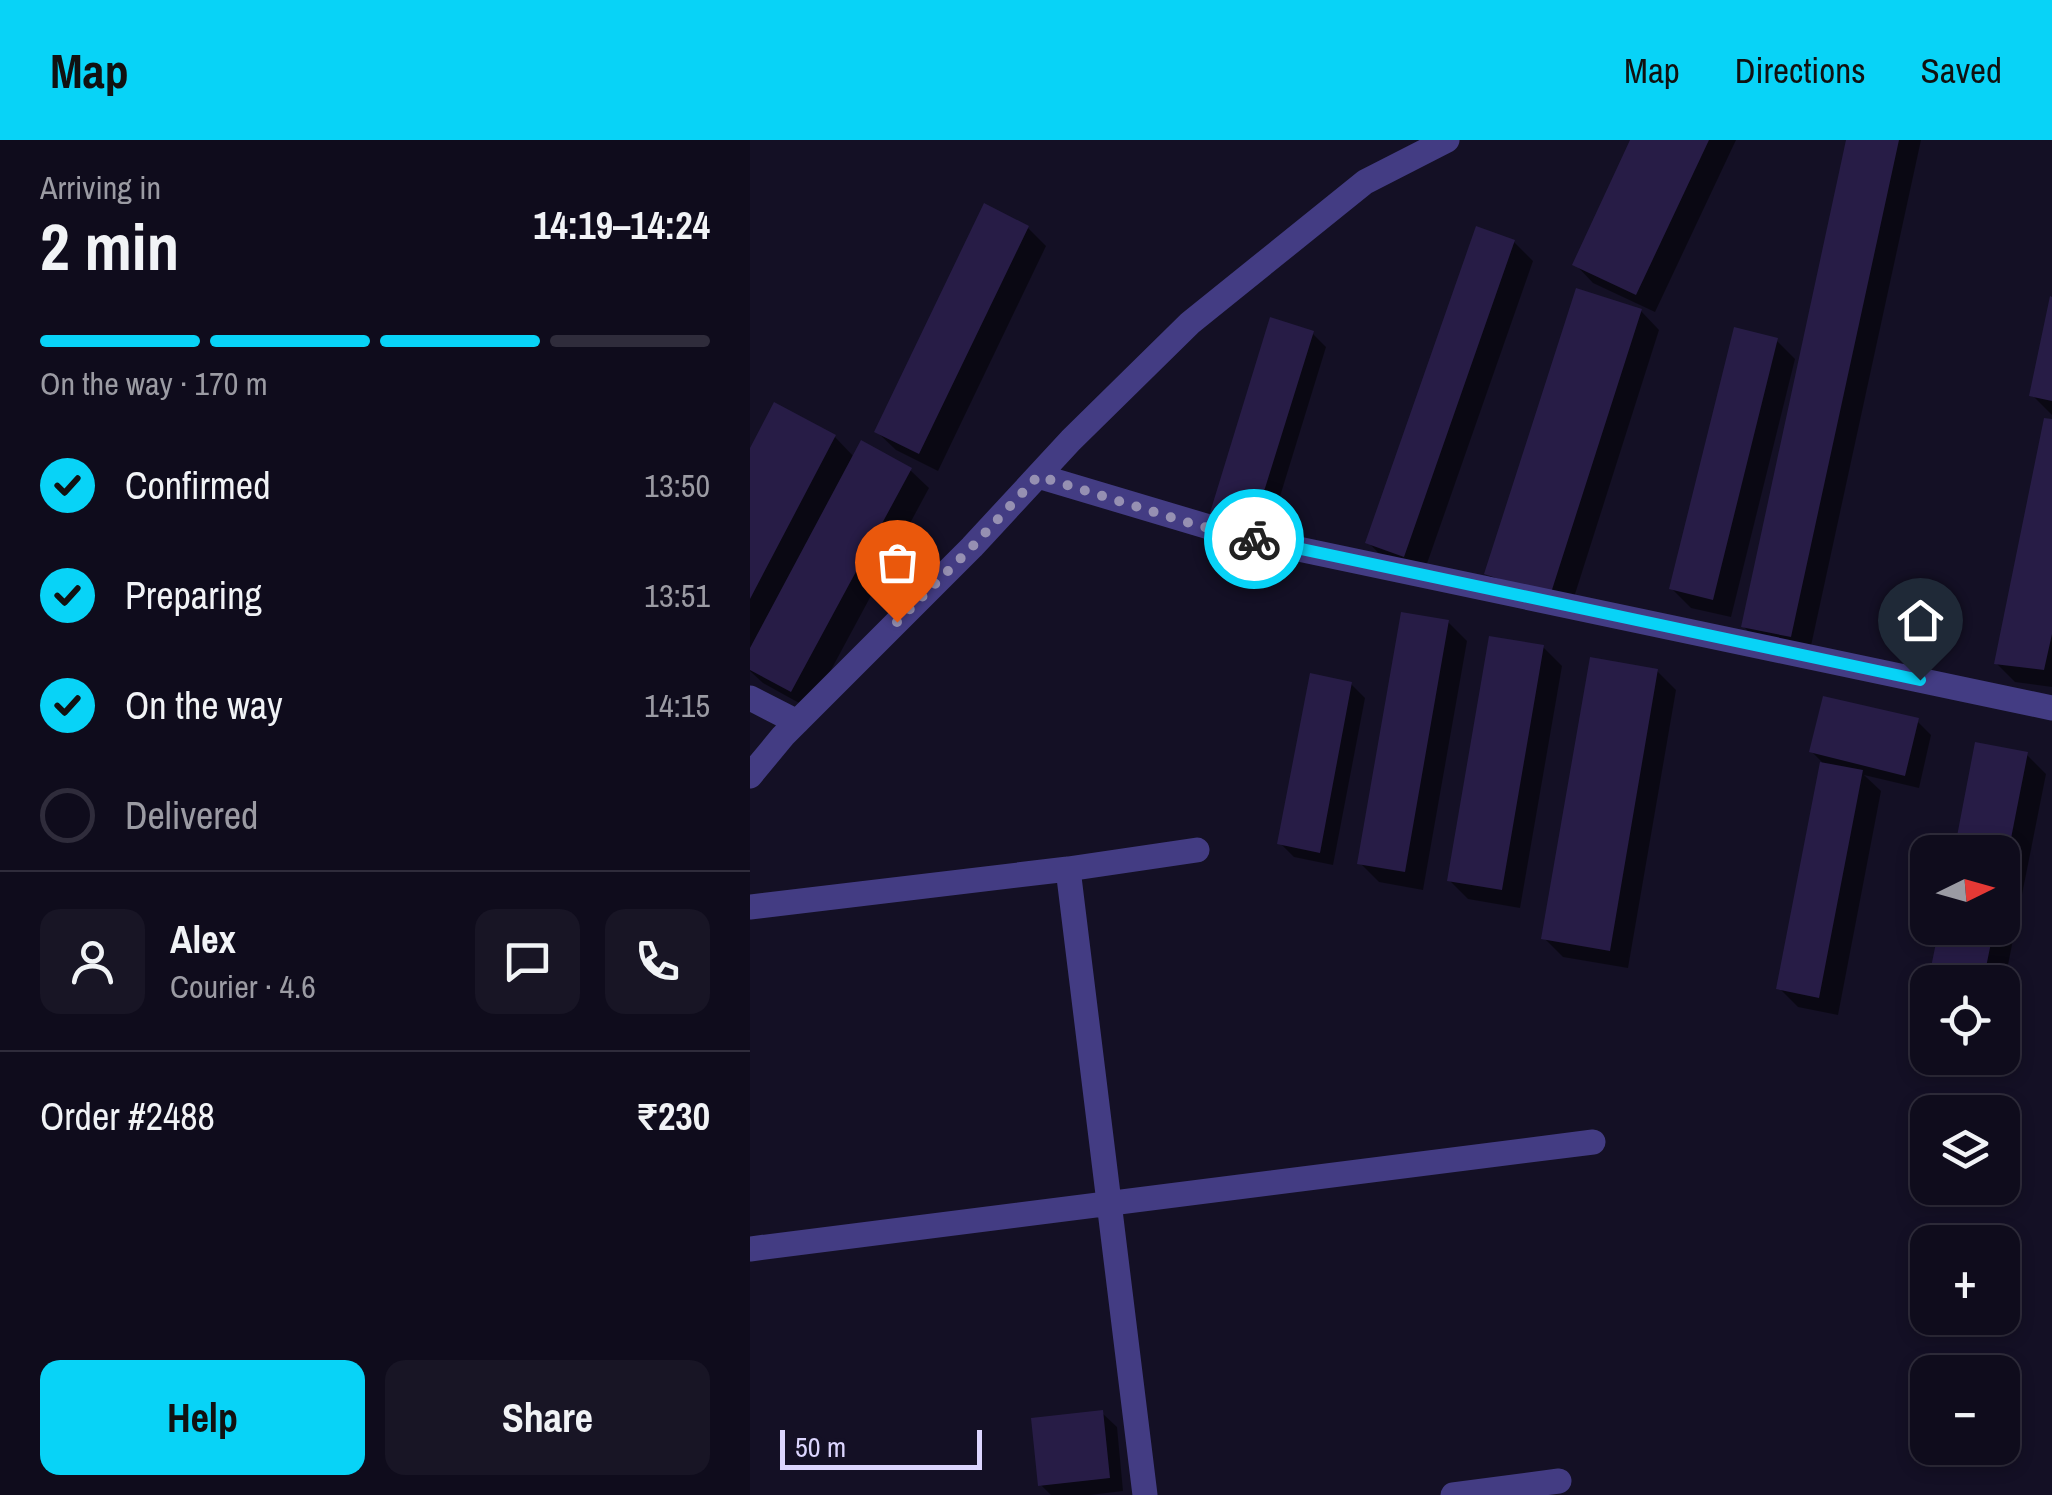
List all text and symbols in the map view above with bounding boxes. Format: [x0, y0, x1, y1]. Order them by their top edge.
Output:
text: Map [50, 38, 129, 103]
text: Map [1624, 47, 1680, 94]
text: Directions [1735, 47, 1866, 94]
text: Saved [1921, 47, 2002, 94]
text: Arriving in [40, 166, 161, 209]
text: 14:19–14:24 [533, 200, 710, 251]
text: 2 min [40, 203, 179, 290]
text: On the way · 170 m [40, 362, 268, 405]
icon: check [40, 458, 95, 513]
text: Confirmed [125, 460, 270, 511]
text: 13:50 [644, 464, 710, 507]
courier [1204, 489, 1304, 589]
icon: bike [1227, 512, 1282, 567]
pin [855, 520, 940, 623]
icon: bag [870, 535, 925, 590]
icon: check [40, 568, 95, 623]
text: Preparing [125, 570, 262, 621]
text: 13:51 [644, 574, 710, 617]
pin [1878, 578, 1963, 681]
icon: home [1893, 593, 1948, 648]
icon: check [40, 678, 95, 733]
text: On the way [125, 680, 283, 731]
text: 14:15 [644, 684, 710, 727]
text: Delivered [125, 790, 258, 841]
north arrow [1910, 835, 2020, 945]
map controls [1910, 835, 2020, 1465]
button: person [40, 909, 145, 1014]
button: chat [475, 909, 580, 1014]
button: phone [605, 909, 710, 1014]
text: Alex [170, 914, 236, 965]
text: Courier · 4.6 [170, 965, 316, 1008]
button: locate [1910, 965, 2020, 1075]
text: Order #2488 [40, 1091, 215, 1142]
text: ₹230 [636, 1091, 710, 1142]
button: layers [1910, 1095, 2020, 1205]
button: + [1910, 1225, 2020, 1335]
button: − [1910, 1355, 2020, 1465]
button: Help [40, 1360, 365, 1475]
button: Share [385, 1360, 710, 1475]
scale bar [780, 1425, 982, 1470]
text: 50 m [795, 1428, 846, 1466]

